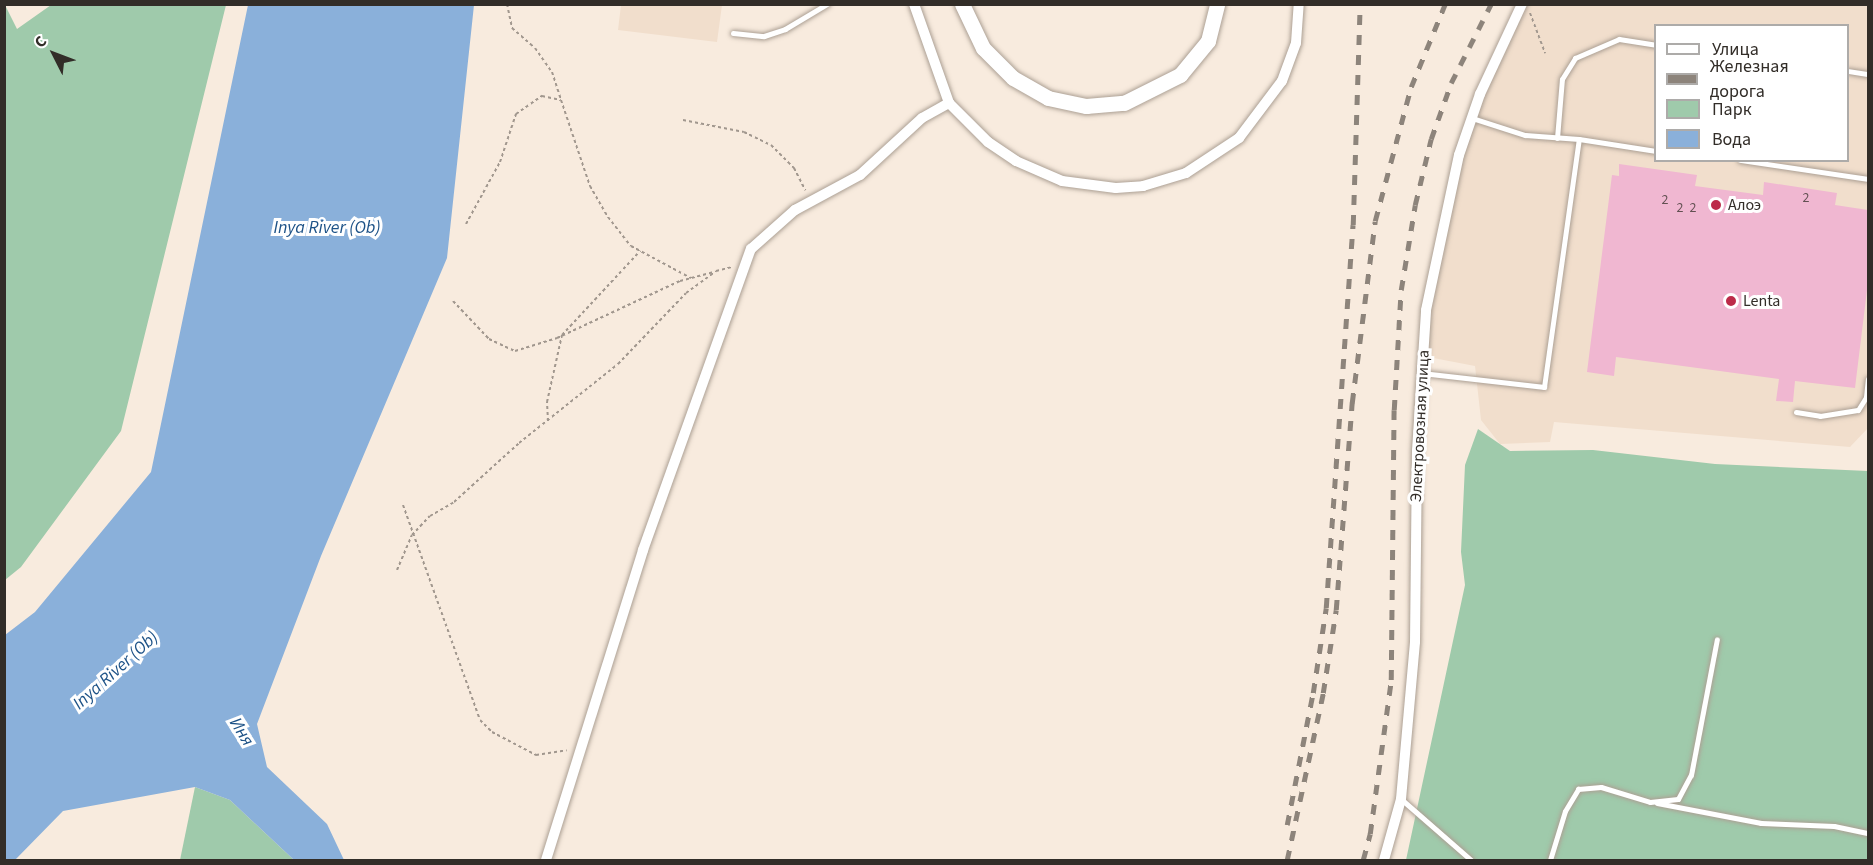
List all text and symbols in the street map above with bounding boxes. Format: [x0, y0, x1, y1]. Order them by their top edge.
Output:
north arrow [24, 24, 84, 84]
legend [1654, 24, 1849, 162]
text: С [29, 31, 52, 53]
text: Улица [1712, 37, 1759, 62]
text: Железная дорога [1710, 54, 1789, 104]
text: Парк [1712, 97, 1752, 122]
text: Вода [1712, 127, 1751, 152]
house number: 2 [1803, 190, 1809, 206]
house number: 2 [1662, 192, 1668, 208]
place label: Алоэ [1728, 195, 1761, 215]
marker: Алоэ [1709, 198, 1723, 212]
house number: 2 [1677, 200, 1683, 216]
house number: 2 [1690, 200, 1696, 216]
water label: Inya River (Ob) [273, 217, 381, 239]
place label: Lenta [1743, 291, 1780, 311]
marker: Lenta [1724, 294, 1738, 308]
street label: Электровозная улица [1406, 349, 1434, 503]
water label: Inya River (Ob) [69, 627, 163, 715]
water label: Иня [224, 714, 258, 750]

